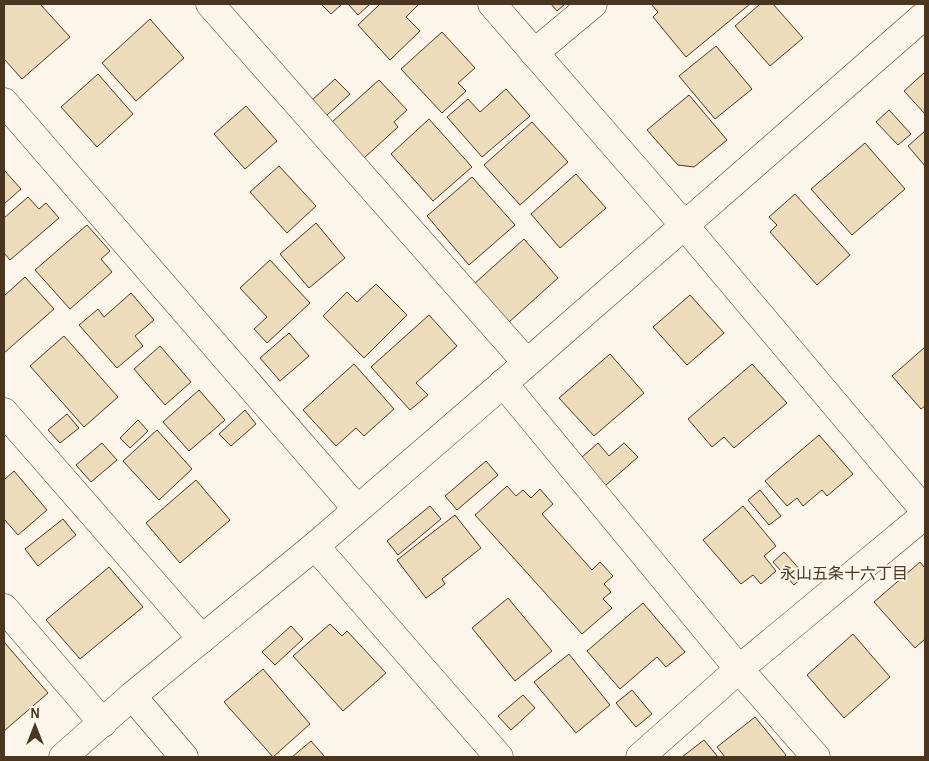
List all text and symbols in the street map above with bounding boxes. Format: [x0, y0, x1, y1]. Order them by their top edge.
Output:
district label: 永山五条十六丁目 [780, 565, 908, 582]
north arrow [10, 701, 60, 751]
text: N [30, 707, 40, 721]

